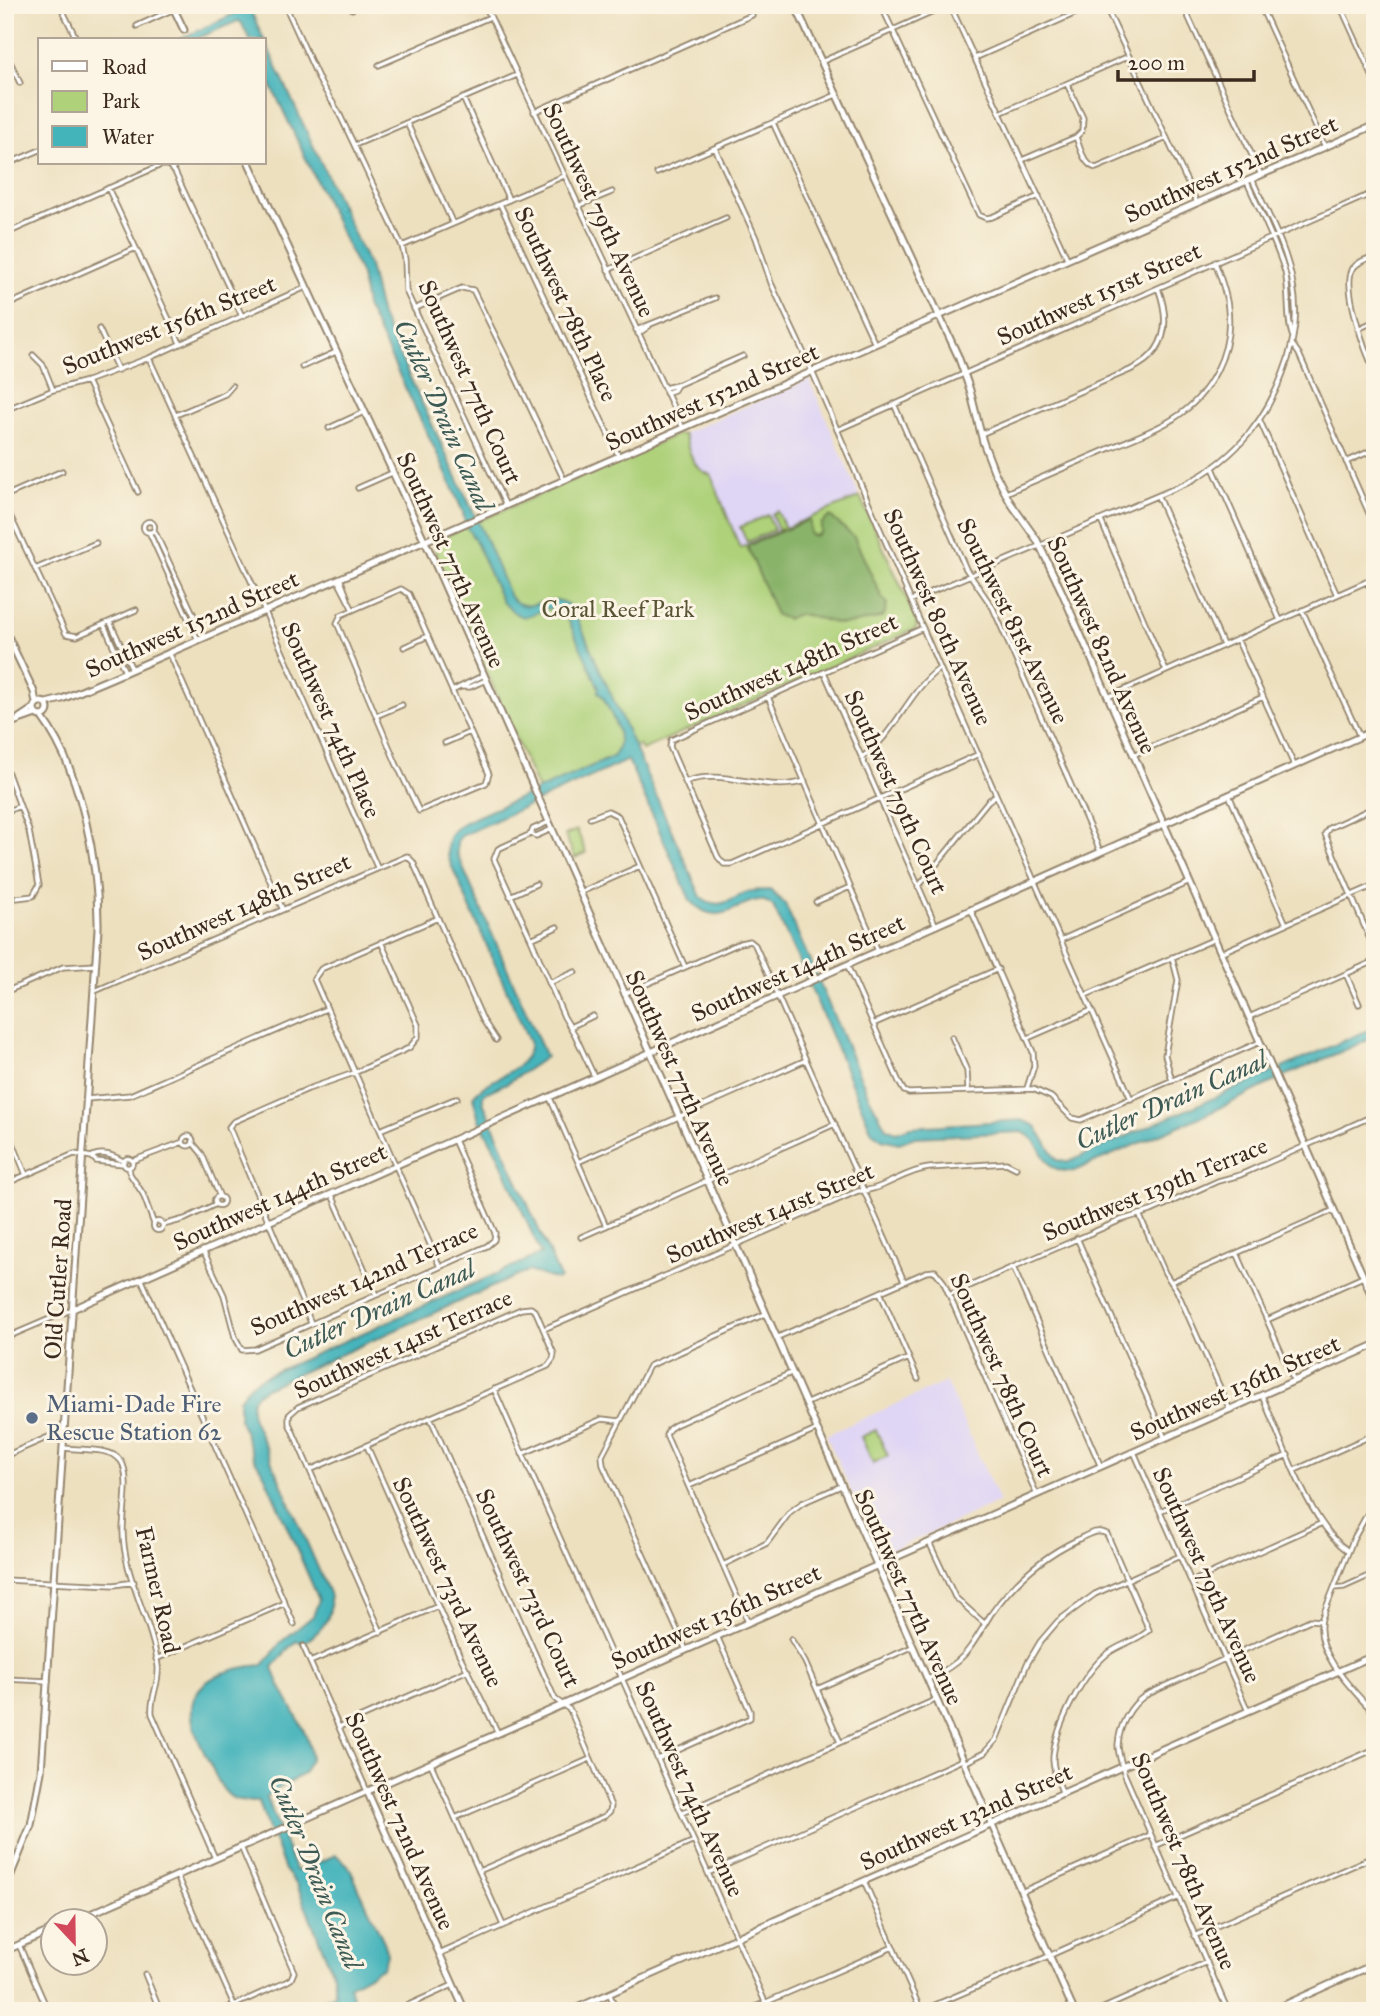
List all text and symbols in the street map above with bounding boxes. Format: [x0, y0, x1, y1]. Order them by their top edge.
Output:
legend [38, 38, 266, 164]
scale bar [1118, 38, 1254, 82]
text: 200 m [1128, 50, 1185, 76]
text: Road [102, 54, 147, 80]
text: Park [102, 88, 140, 114]
street label: Southwest 79th Avenue [536, 98, 662, 322]
street label: Southwest 152nd Street [1120, 108, 1343, 230]
text: Water [102, 124, 154, 150]
street label: Southwest 78th Place [508, 202, 624, 406]
street label: Southwest 151st Street [992, 235, 1206, 353]
street label: Southwest 156th Street [58, 268, 281, 382]
street label: Southwest 77th Court [412, 275, 529, 489]
water label: Cutler Drain Canal [387, 314, 501, 518]
street label: Southwest 152nd Street [601, 336, 824, 458]
street label: Southwest 77th Avenue [390, 447, 512, 673]
street label: Southwest 80th Avenue [877, 504, 999, 730]
street label: Southwest 81st Avenue [950, 513, 1076, 729]
street label: Southwest 82nd Avenue [1040, 531, 1164, 759]
street label: Southwest 152nd Street [81, 563, 304, 685]
park label: Coral Reef Park [542, 594, 695, 624]
street label: Southwest 148th Street [680, 606, 903, 728]
street label: Southwest 74th Place [274, 617, 388, 823]
street label: Southwest 79th Court [838, 685, 955, 899]
street label: Southwest 148th Street [133, 846, 356, 968]
street label: Southwest 144th Street [686, 907, 910, 1029]
street label: Southwest 77th Avenue [619, 965, 741, 1191]
water label: Cutler Drain Canal [1070, 1043, 1274, 1157]
street label: Southwest 139th Terrace [1038, 1130, 1272, 1248]
street label: Southwest 144th Street [168, 1136, 392, 1258]
street label: Southwest 141st Street [662, 1155, 879, 1270]
street label: Old Cutler Road [37, 1198, 79, 1360]
street label: Southwest 142nd Terrace [246, 1215, 482, 1343]
water label: Cutler Drain Canal [278, 1252, 482, 1366]
street label: Southwest 78th Court [944, 1268, 1061, 1482]
street label: Southwest 141st Terrace [289, 1282, 517, 1406]
street label: Southwest 136th Street [1125, 1328, 1345, 1448]
place label: Miami-Dade Fire Rescue Station 62 [46, 1389, 222, 1447]
marker: Miami-Dade Fire Rescue Station 62 [24, 1410, 40, 1426]
street label: Southwest 79th Avenue [1146, 1462, 1268, 1688]
street label: Southwest 73rd Avenue [386, 1472, 510, 1692]
street label: Southwest 73rd Court [469, 1484, 587, 1693]
street label: Southwest 77th Avenue [848, 1484, 970, 1710]
street label: Farmer Road [129, 1523, 187, 1657]
street label: Southwest 136th Street [606, 1557, 826, 1677]
street label: Southwest 74th Avenue [629, 1676, 751, 1902]
street label: Southwest 72nd Avenue [338, 1707, 462, 1935]
street label: Southwest 78th Avenue [1125, 1748, 1243, 1974]
street label: Southwest 132nd Street [855, 1756, 1077, 1877]
water label: Cutler Drain Canal [263, 1770, 370, 1976]
north arrow [38, 1908, 108, 1978]
text: N [68, 1944, 92, 1971]

